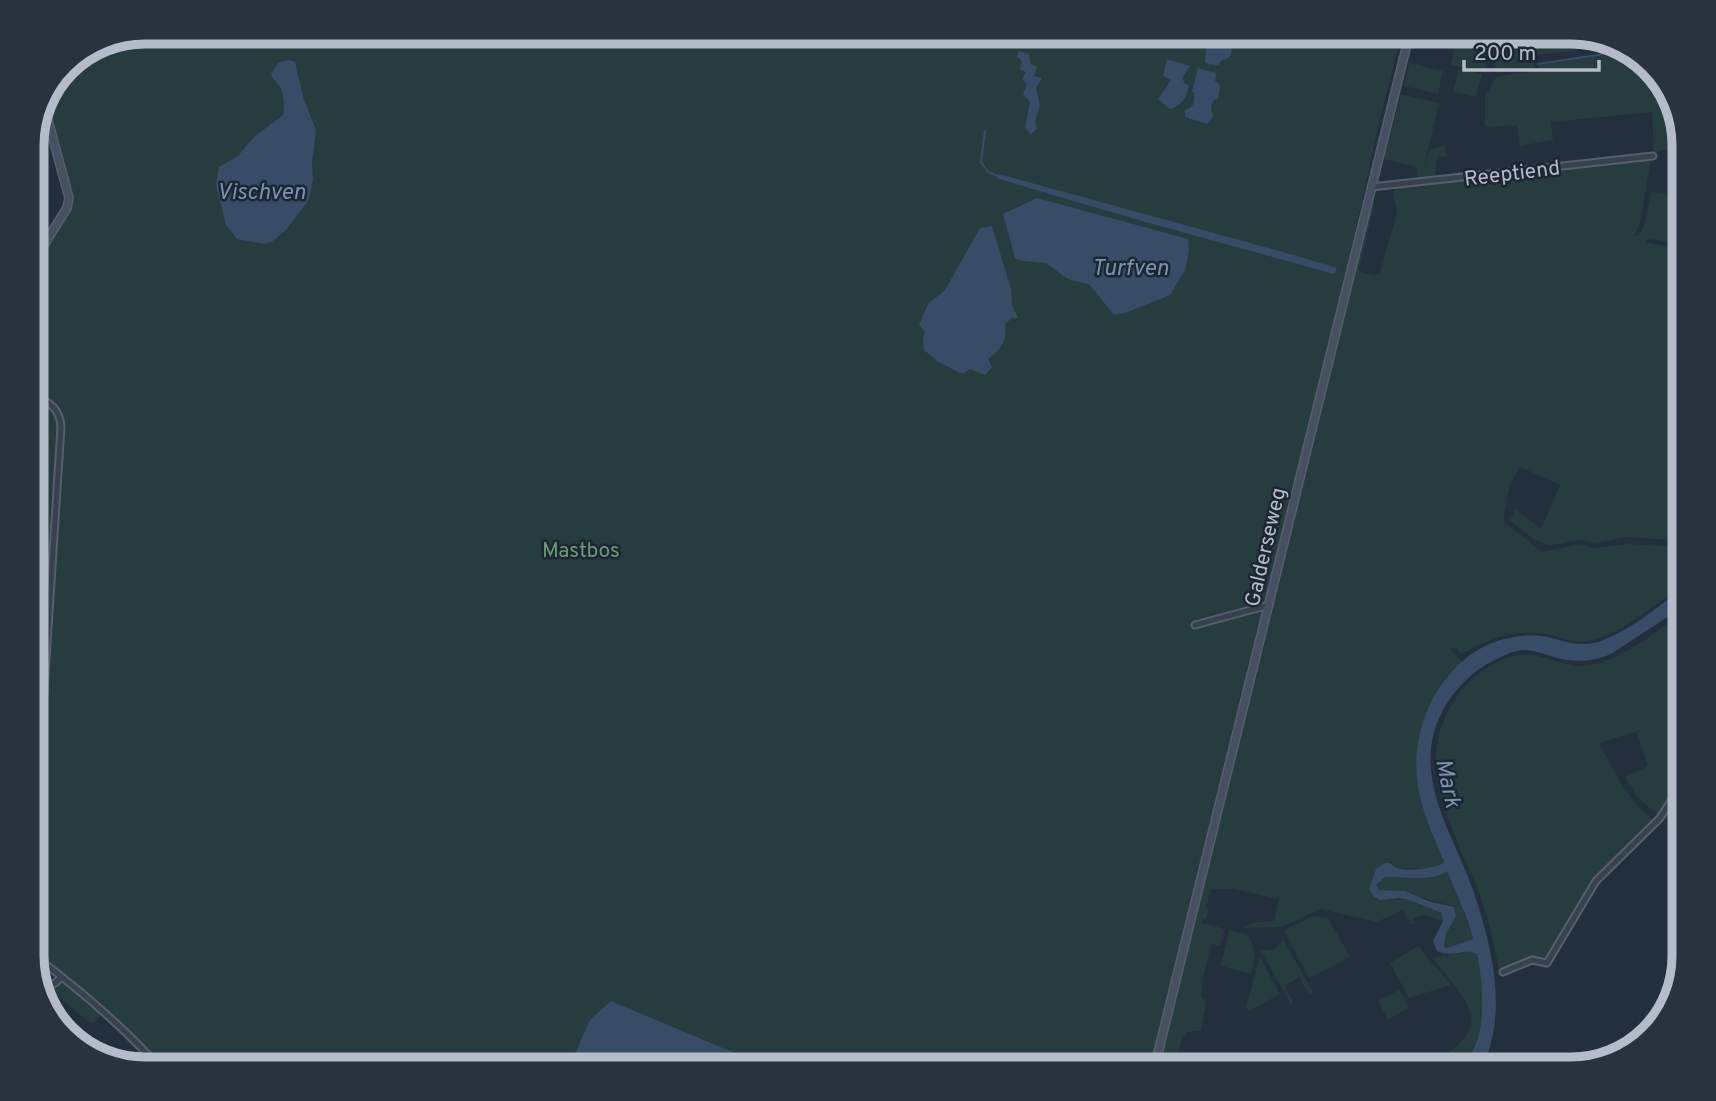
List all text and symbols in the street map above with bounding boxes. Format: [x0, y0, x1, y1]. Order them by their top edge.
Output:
scale bar [1464, 28, 1599, 72]
text: 200 m [1474, 41, 1536, 68]
street label: Reeptiend [1463, 155, 1562, 194]
water label: Vischven [217, 179, 306, 208]
water label: Turfven [1092, 255, 1169, 284]
street label: Galderseweg [1240, 485, 1293, 609]
park label: Mastbos [542, 538, 620, 565]
water label: Mark [1427, 756, 1466, 811]

